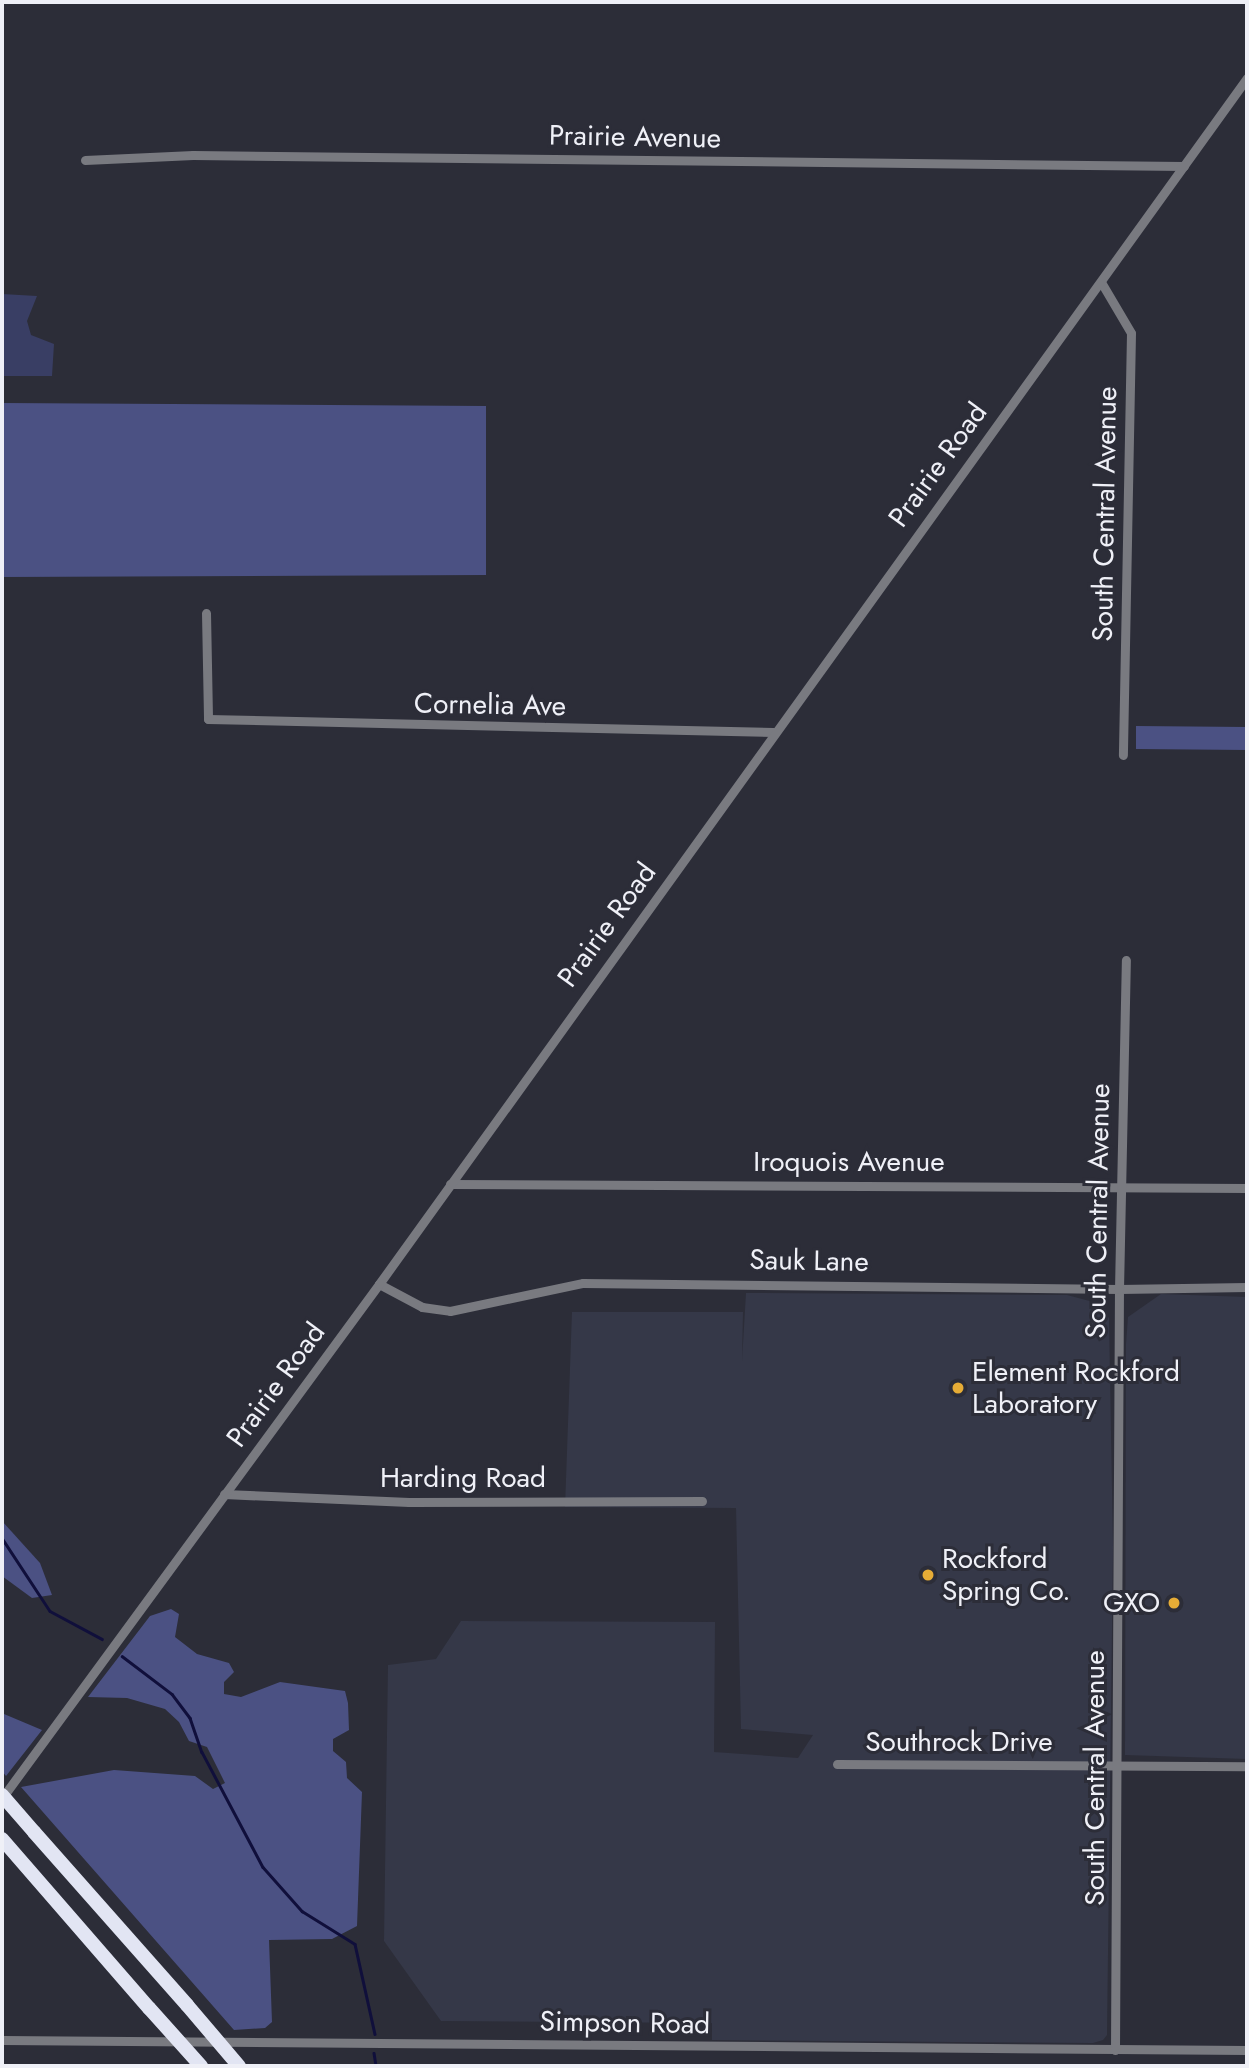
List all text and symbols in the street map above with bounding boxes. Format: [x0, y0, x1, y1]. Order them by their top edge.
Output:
street label: Prairie Avenue [549, 119, 721, 155]
street label: South Central Avenue [1086, 386, 1124, 642]
street label: Prairie Road [882, 396, 994, 534]
street label: Cornelia Ave [414, 687, 566, 723]
street label: Prairie Road [551, 856, 663, 994]
street label: South Central Avenue [1079, 1083, 1117, 1339]
street label: Iroquois Avenue [753, 1145, 945, 1179]
street label: Sauk Lane [749, 1243, 869, 1279]
street label: Prairie Road [220, 1316, 332, 1454]
place label: Element Rockford Laboratory [972, 1355, 1180, 1421]
marker: Element Rockford Laboratory [950, 1380, 966, 1396]
street label: Harding Road [380, 1461, 546, 1495]
place label: Rockford Spring Co. [942, 1542, 1071, 1608]
marker: Rockford Spring Co. [920, 1567, 936, 1583]
place label: GXO [1103, 1586, 1160, 1620]
marker: GXO [1166, 1595, 1182, 1611]
street label: South Central Avenue [1078, 1650, 1112, 1906]
street label: Southrock Drive [865, 1725, 1053, 1759]
street label: Simpson Road [539, 2005, 711, 2041]

